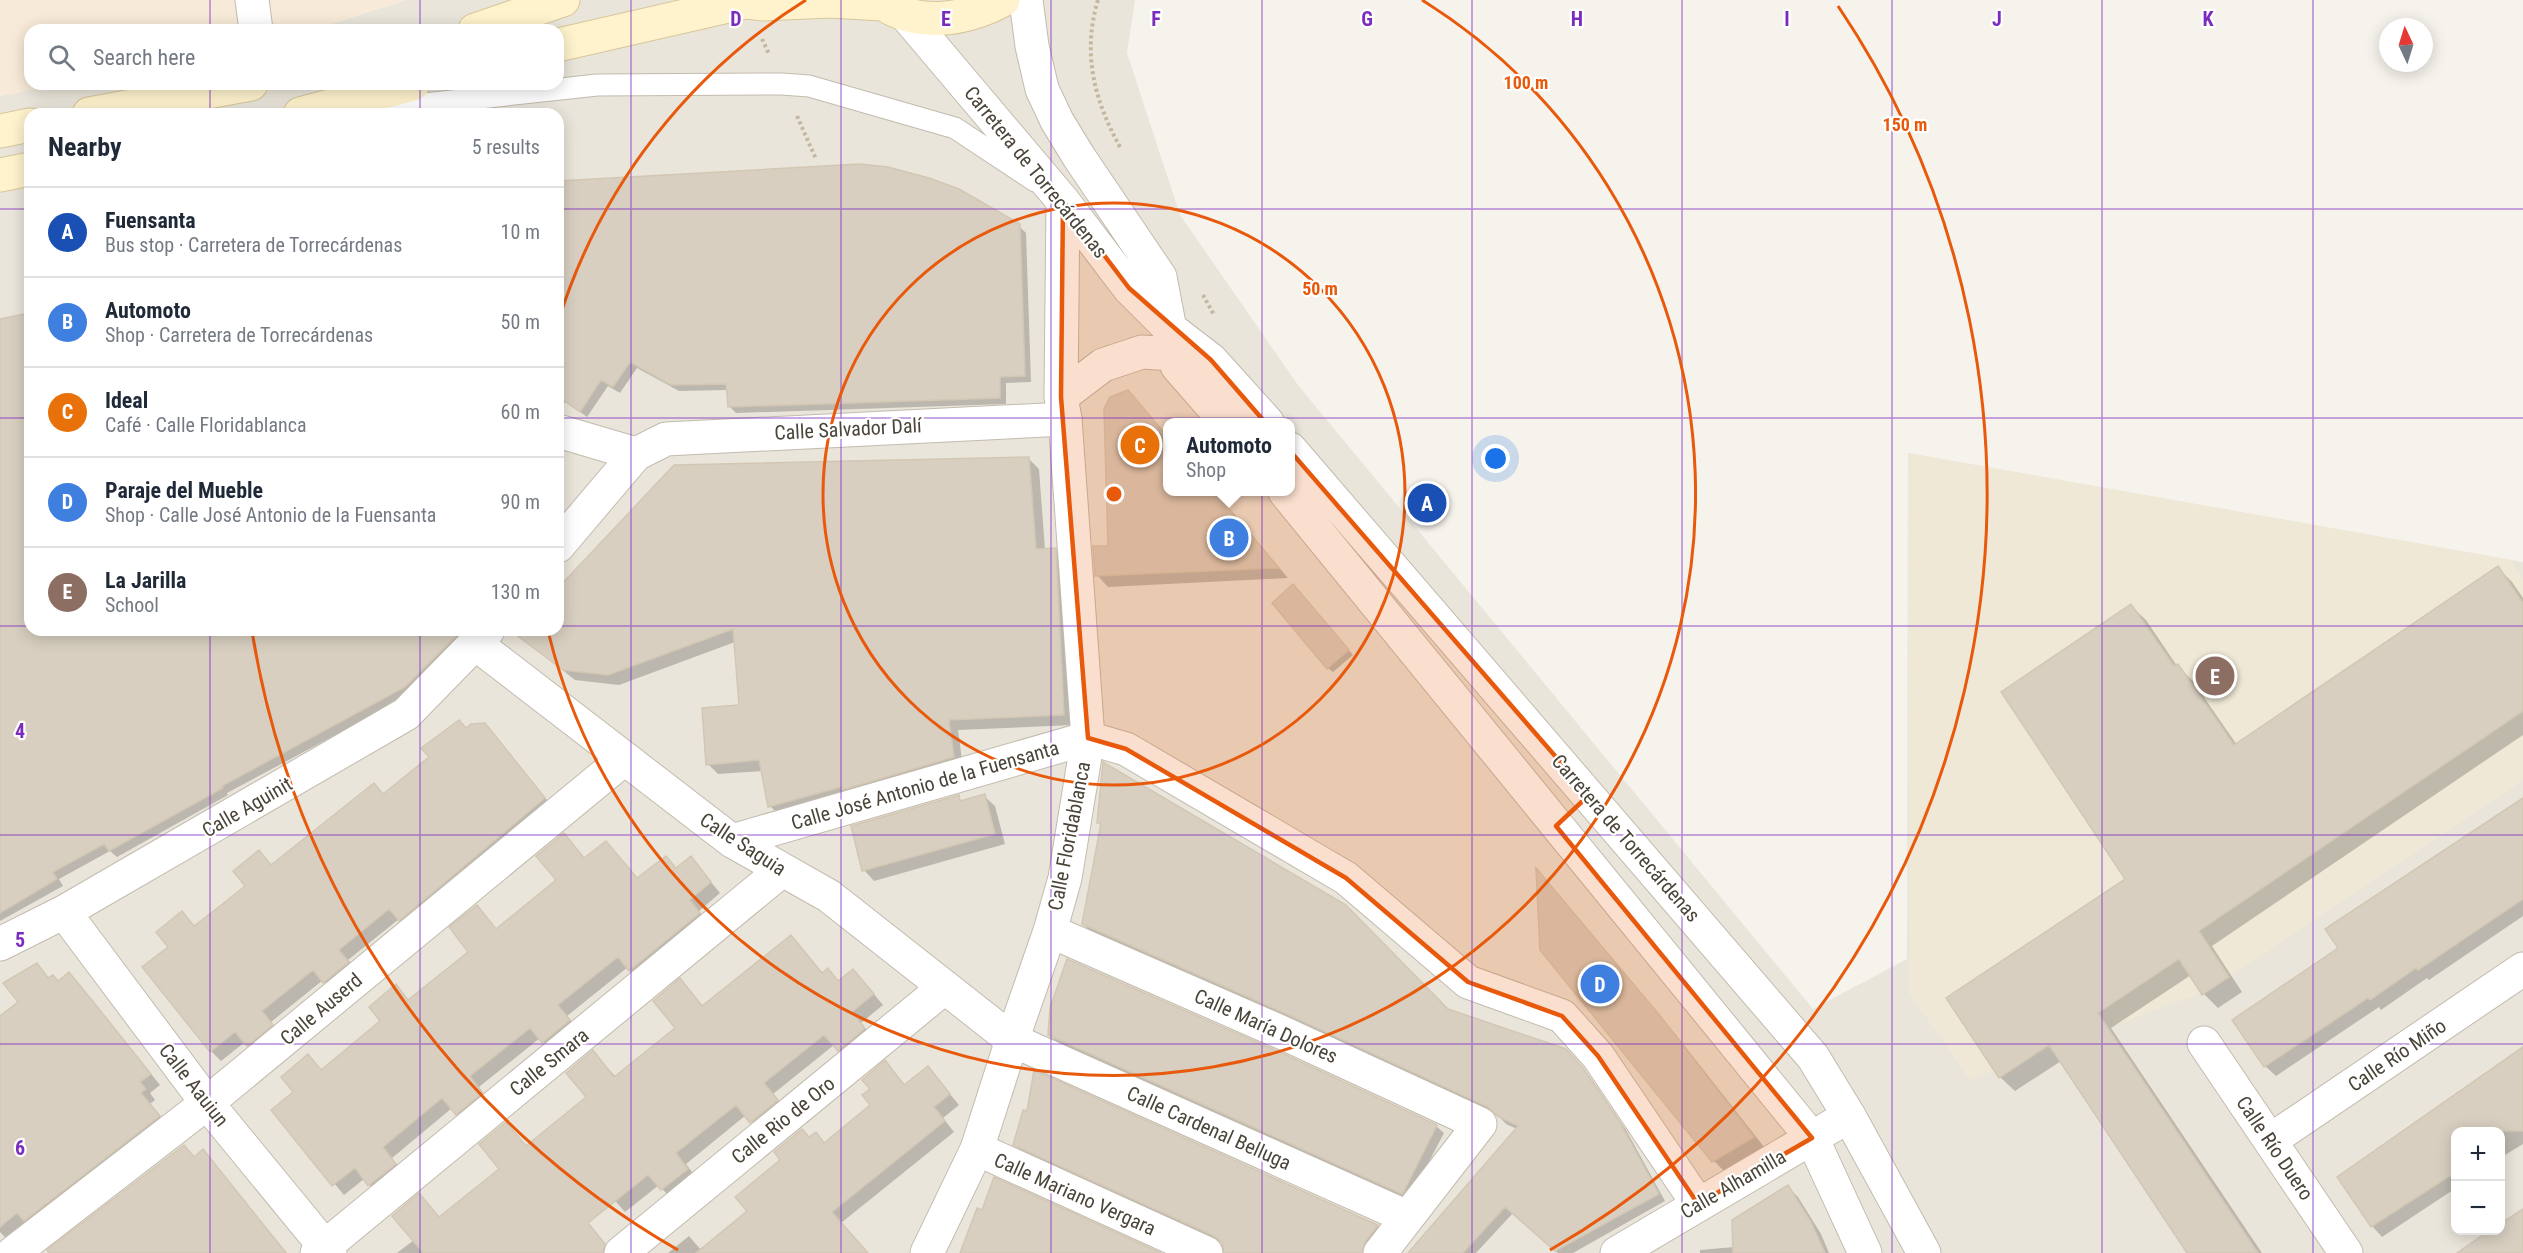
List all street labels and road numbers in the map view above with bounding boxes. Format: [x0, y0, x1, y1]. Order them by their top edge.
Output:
street label: Carretera de Torrecárdenas [959, 81, 1113, 263]
street label: Calle Salvador Dalí [774, 413, 924, 445]
street label: Calle José Antonio de la Fuensanta [788, 735, 1062, 835]
street label: Carretera de Torrecárdenas [1547, 749, 1705, 927]
street label: Calle Floridablanca [1043, 760, 1095, 912]
street label: Calle Aguinit [198, 772, 296, 842]
street label: Calle Saguia [695, 807, 791, 881]
street label: Calle Auserd [275, 968, 367, 1050]
street label: Calle María Dolores [1191, 984, 1341, 1068]
street label: Calle Río Miño [2343, 1013, 2451, 1097]
street label: Calle Smara [505, 1023, 593, 1101]
street label: Calle Aauiun [154, 1039, 234, 1131]
street label: Calle Rio de Oro [727, 1071, 839, 1169]
street label: Calle Cardenal Belluga [1123, 1081, 1295, 1175]
street label: Calle Río Duero [2231, 1091, 2319, 1205]
street label: Calle Alhamilla [1676, 1144, 1790, 1224]
street label: Calle Mariano Vergara [991, 1148, 1159, 1240]

